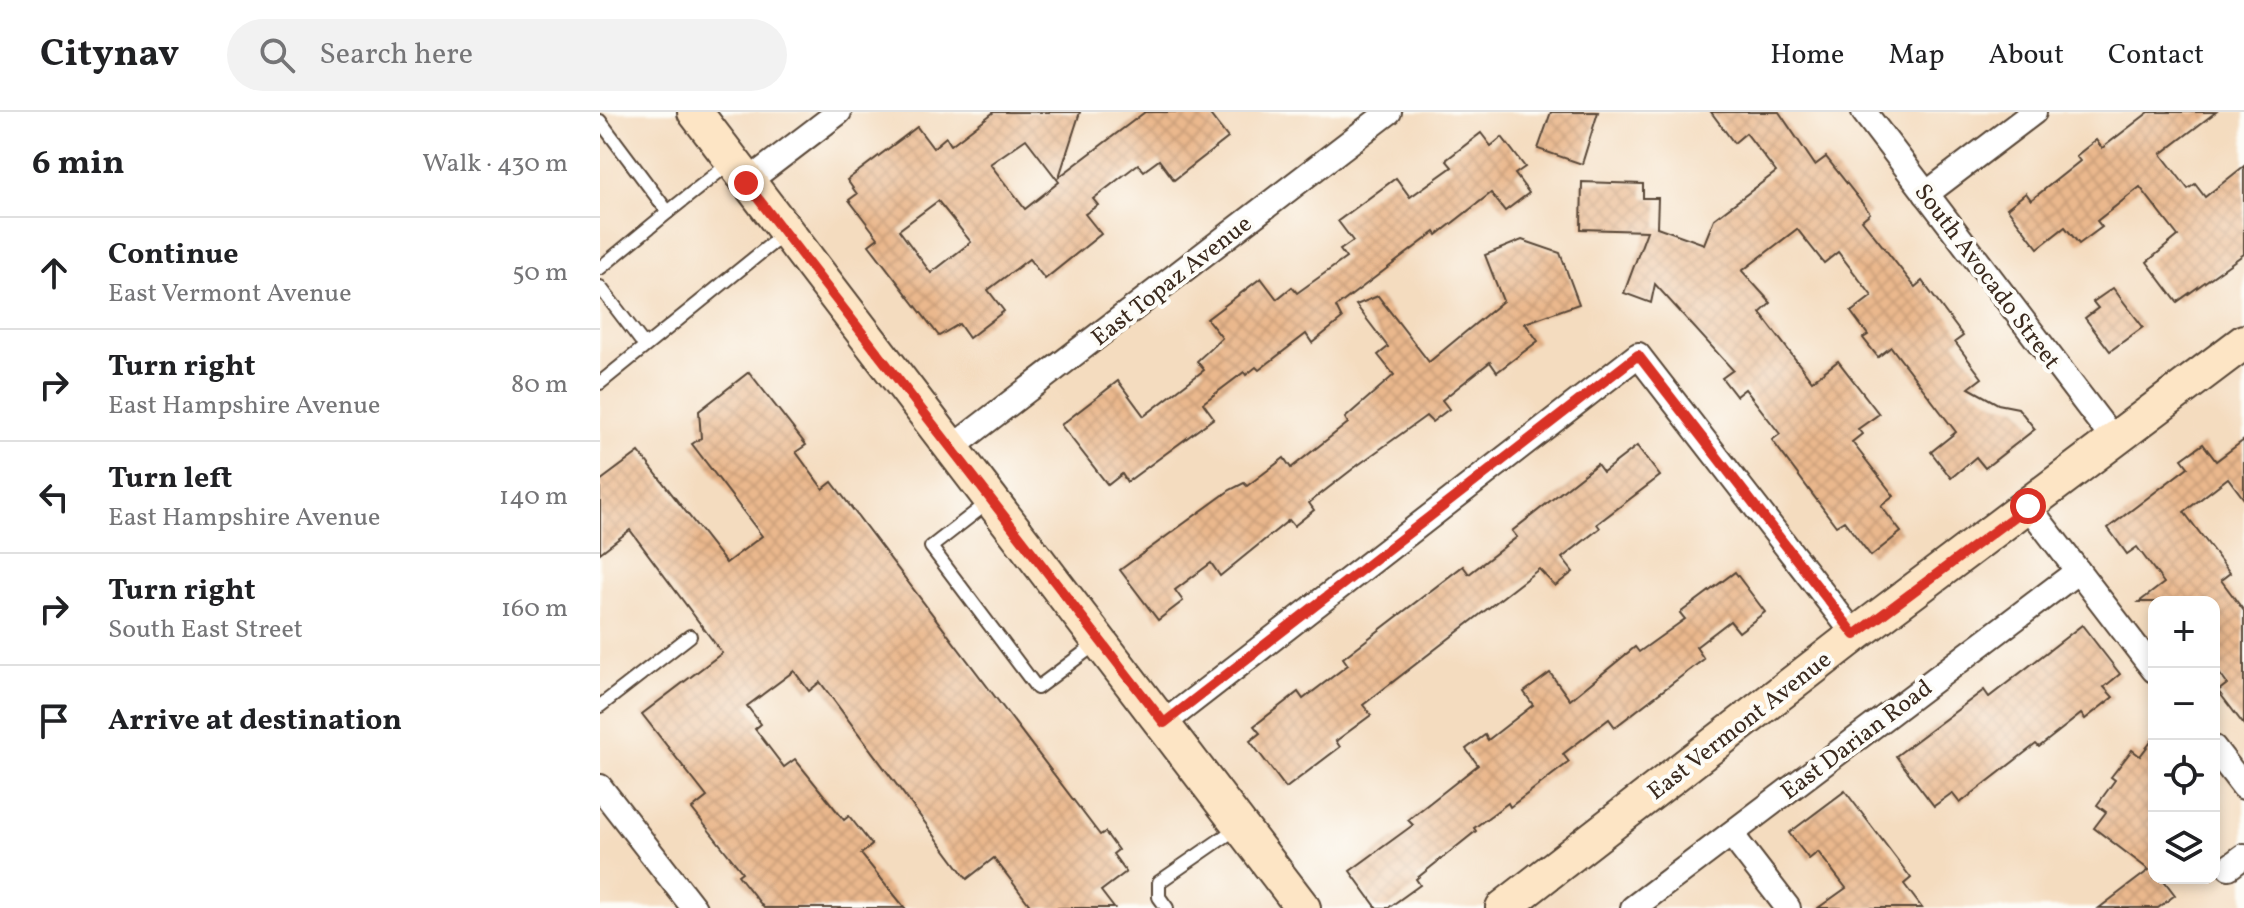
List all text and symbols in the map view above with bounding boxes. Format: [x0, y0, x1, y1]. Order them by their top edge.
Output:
search box [227, 19, 787, 91]
text: Citynav [40, 29, 179, 82]
icon: search [255, 33, 299, 77]
text: Search here [319, 34, 473, 76]
text: Home [1770, 36, 1844, 75]
text: Map [1888, 36, 1944, 75]
text: About [1988, 36, 2064, 75]
text: Contact [2108, 36, 2204, 75]
text: 6 min [32, 141, 125, 188]
text: Walk · 430 m [422, 146, 568, 182]
route end [728, 165, 764, 201]
street label: South Avocado Street [1905, 177, 2068, 377]
street label: East Topaz Avenue [1085, 208, 1260, 355]
text: Continue [108, 234, 239, 276]
icon: ahead [32, 251, 76, 295]
text: 50 m [512, 255, 568, 291]
text: East Vermont Avenue [108, 276, 352, 312]
text: Turn right [108, 346, 256, 388]
icon: right [32, 363, 76, 407]
text: 80 m [511, 367, 568, 403]
text: East Hampshire Avenue [108, 388, 380, 424]
text: Turn left [108, 458, 232, 500]
icon: left [32, 475, 76, 519]
text: 140 m [499, 479, 568, 515]
route start [2010, 488, 2046, 524]
text: East Hampshire Avenue [108, 500, 380, 536]
text: Turn right [108, 570, 256, 612]
icon: right [32, 587, 76, 631]
text: 160 m [501, 591, 568, 627]
map controls [2148, 596, 2220, 884]
button: + [2148, 596, 2220, 668]
text: South East Street [108, 612, 303, 648]
street label: East Vermont Avenue [1641, 644, 1839, 809]
button: − [2148, 668, 2220, 740]
street label: East Darian Road [1774, 672, 1940, 809]
icon: arrive [32, 699, 76, 743]
text: Arrive at destination [108, 700, 402, 742]
button: locate [2148, 740, 2220, 812]
button: layers [2148, 812, 2220, 884]

